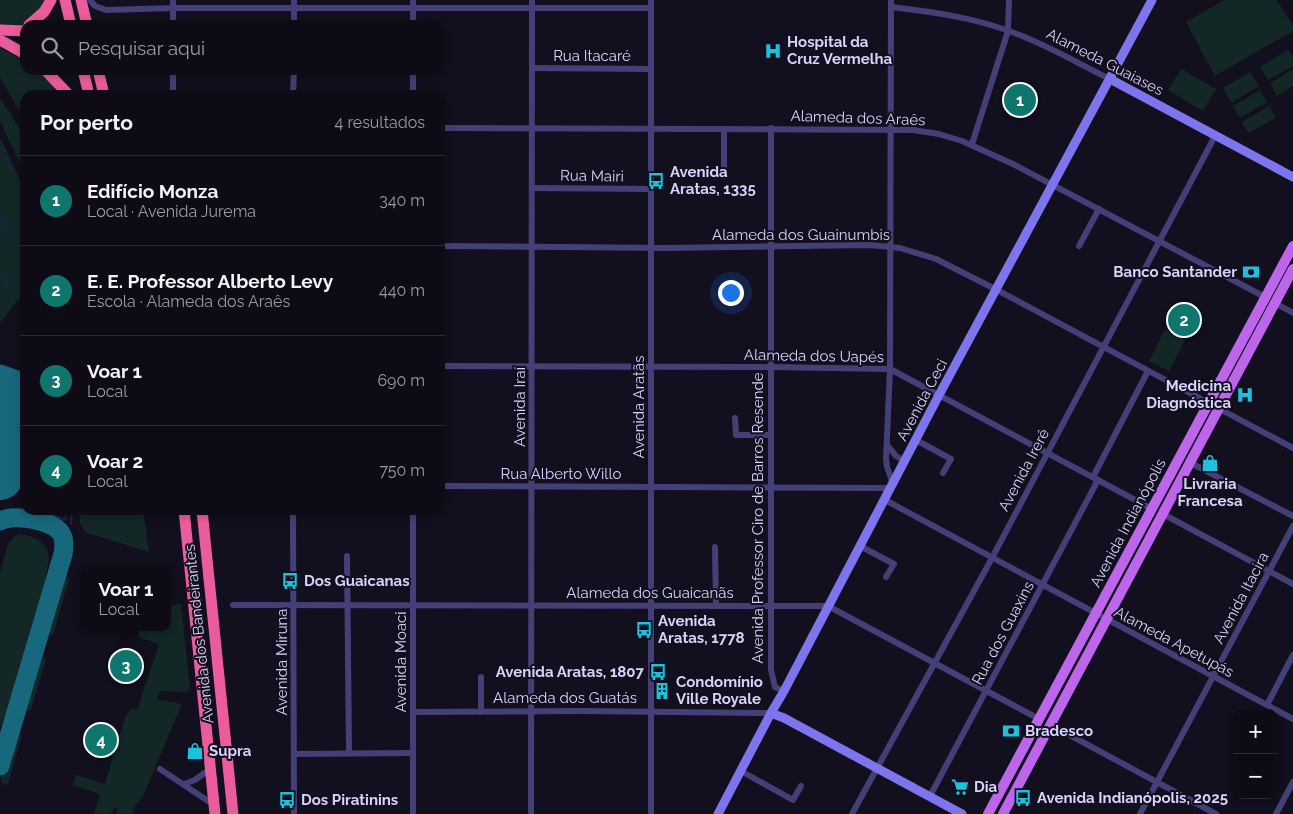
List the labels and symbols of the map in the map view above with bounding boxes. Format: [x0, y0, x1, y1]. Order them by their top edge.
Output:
street label: Alameda Guaiases [1043, 25, 1167, 99]
place label: Hospital da Cruz Vermelha [787, 33, 893, 68]
hospital icon: Hospital da Cruz Vermelha [763, 41, 783, 61]
street label: Rua Itacaré [553, 47, 631, 65]
pin: 1 [1004, 81, 1036, 119]
street label: Alameda dos Araês [790, 107, 926, 129]
place label: Avenida Aratas, 1335 [670, 163, 756, 198]
street label: Rua Mairi [560, 166, 624, 186]
bus stop icon: Avenida Aratas, 1335 [646, 171, 666, 191]
street label: Alameda dos Guainumbis [712, 226, 890, 244]
bank icon: Banco Santander [1241, 262, 1261, 282]
place label: Banco Santander [1113, 263, 1237, 281]
your location [718, 280, 744, 306]
pin: 2 [1168, 301, 1200, 339]
street label: Alameda dos Uapés [744, 346, 884, 366]
street label: Avenida Aratãs [630, 356, 648, 459]
street label: Avenida Ceci [893, 356, 951, 444]
street label: Avenida Iraí [511, 366, 529, 447]
street label: Avenida Professor Ciro de Barros Resende [749, 372, 767, 664]
place label: Medicina Diagnóstica [1146, 377, 1231, 412]
hospital icon: Medicina Diagnóstica [1235, 385, 1255, 405]
street label: Avenida Irerê [995, 425, 1053, 514]
shop icon: Livraria Francesa [1200, 453, 1220, 473]
street label: Avenida Indianópolis [1086, 456, 1170, 590]
street label: Rua Alberto Willo [501, 465, 621, 483]
place label: Livraria Francesa [1177, 475, 1243, 510]
street label: Avenida dos Bandeirantes [181, 543, 217, 725]
street label: Avenida Itacira [1209, 549, 1273, 647]
bus stop icon: Dos Guaicanas [280, 571, 300, 591]
place label: Dos Guaicanas [304, 572, 410, 590]
street label: Rua dos Guaxins [968, 578, 1038, 688]
street label: Alameda dos Guaicanãs [566, 584, 734, 602]
street label: Alameda Apetupás [1111, 603, 1237, 681]
street label: Avenida Miruna [273, 608, 291, 716]
street label: Avenida Moaci [392, 611, 410, 713]
place label: Avenida Aratas, 1778 [658, 612, 745, 647]
bus stop icon: Avenida Aratas, 1778 [634, 620, 654, 640]
pin: 3 [110, 647, 142, 685]
bus stop icon: Avenida Aratas, 1807 [648, 662, 668, 682]
place label: Avenida Aratas, 1807 [496, 663, 645, 681]
place label: Condomínio Ville Royale [676, 673, 763, 708]
building icon: Condomínio Ville Royale [652, 681, 672, 701]
street label: Alameda dos Guatás [493, 689, 637, 707]
pin: 4 [85, 721, 117, 759]
bank icon: Bradesco [1001, 721, 1021, 741]
place label: Bradesco [1025, 722, 1093, 740]
shop icon: Supra [185, 741, 205, 761]
place label: Supra [209, 742, 252, 760]
supermarket icon: Dia [950, 777, 970, 797]
place label: Dia [974, 778, 998, 796]
bus stop icon: Avenida Indianópolis, 2025 [1013, 788, 1033, 808]
place label: Avenida Indianópolis, 2025 [1037, 789, 1228, 807]
bus stop icon: Dos Piratinins [277, 790, 297, 810]
place label: Dos Piratinins [301, 791, 398, 809]

